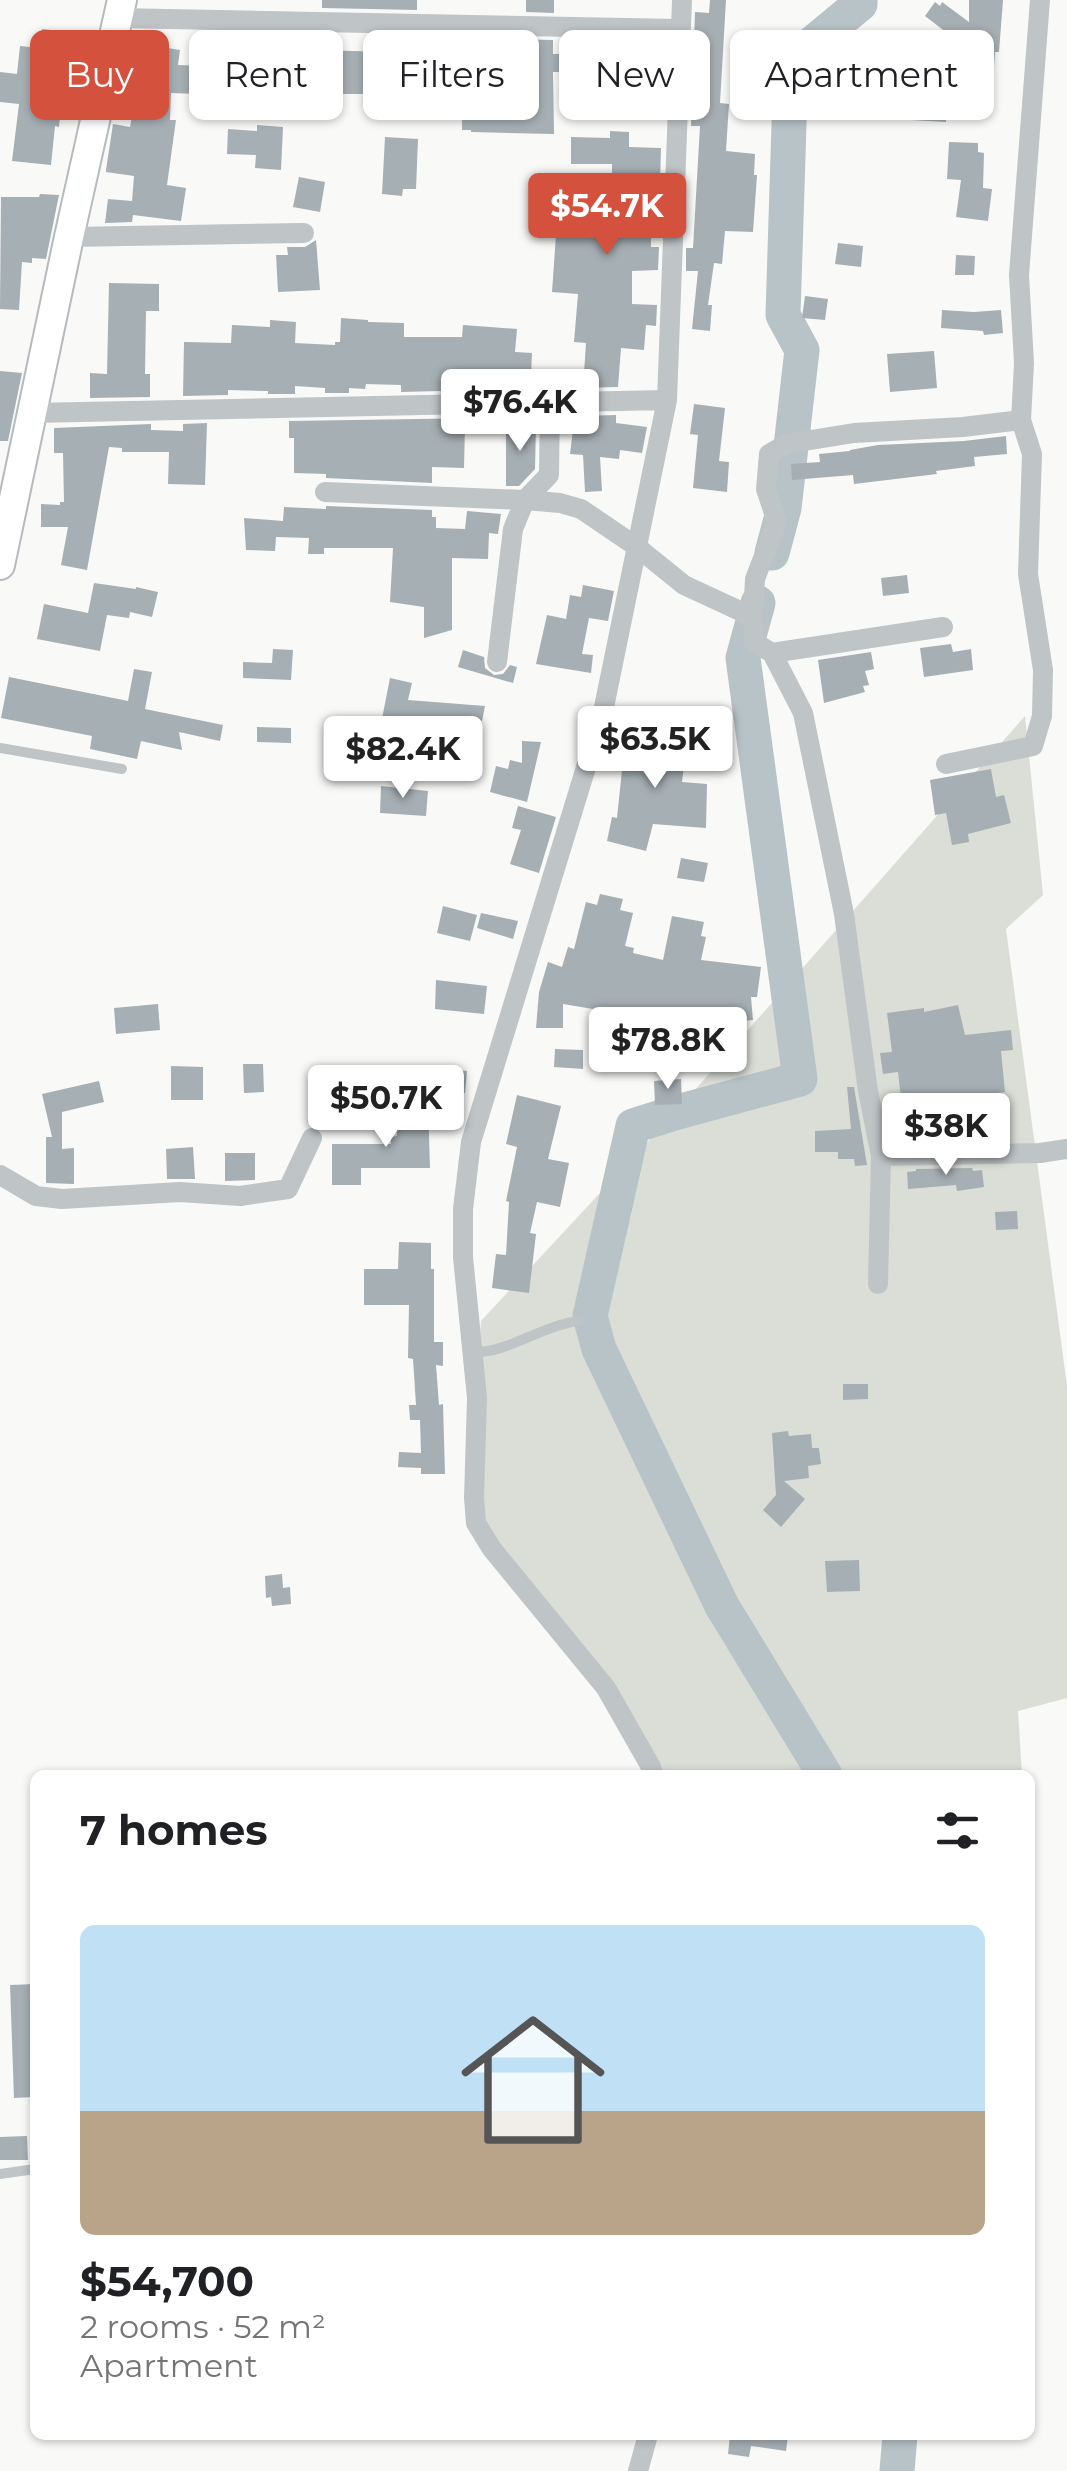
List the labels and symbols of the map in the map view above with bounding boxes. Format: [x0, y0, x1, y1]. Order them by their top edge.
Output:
pin: $54.7K [526, 173, 688, 258]
pin: $76.4K [439, 369, 601, 454]
pin: $63.5K [574, 706, 736, 791]
pin: $82.4K [322, 716, 484, 801]
pin: $78.8K [587, 1007, 749, 1092]
pin: $50.7K [305, 1065, 467, 1150]
pin: $38K [887, 1093, 1005, 1178]

